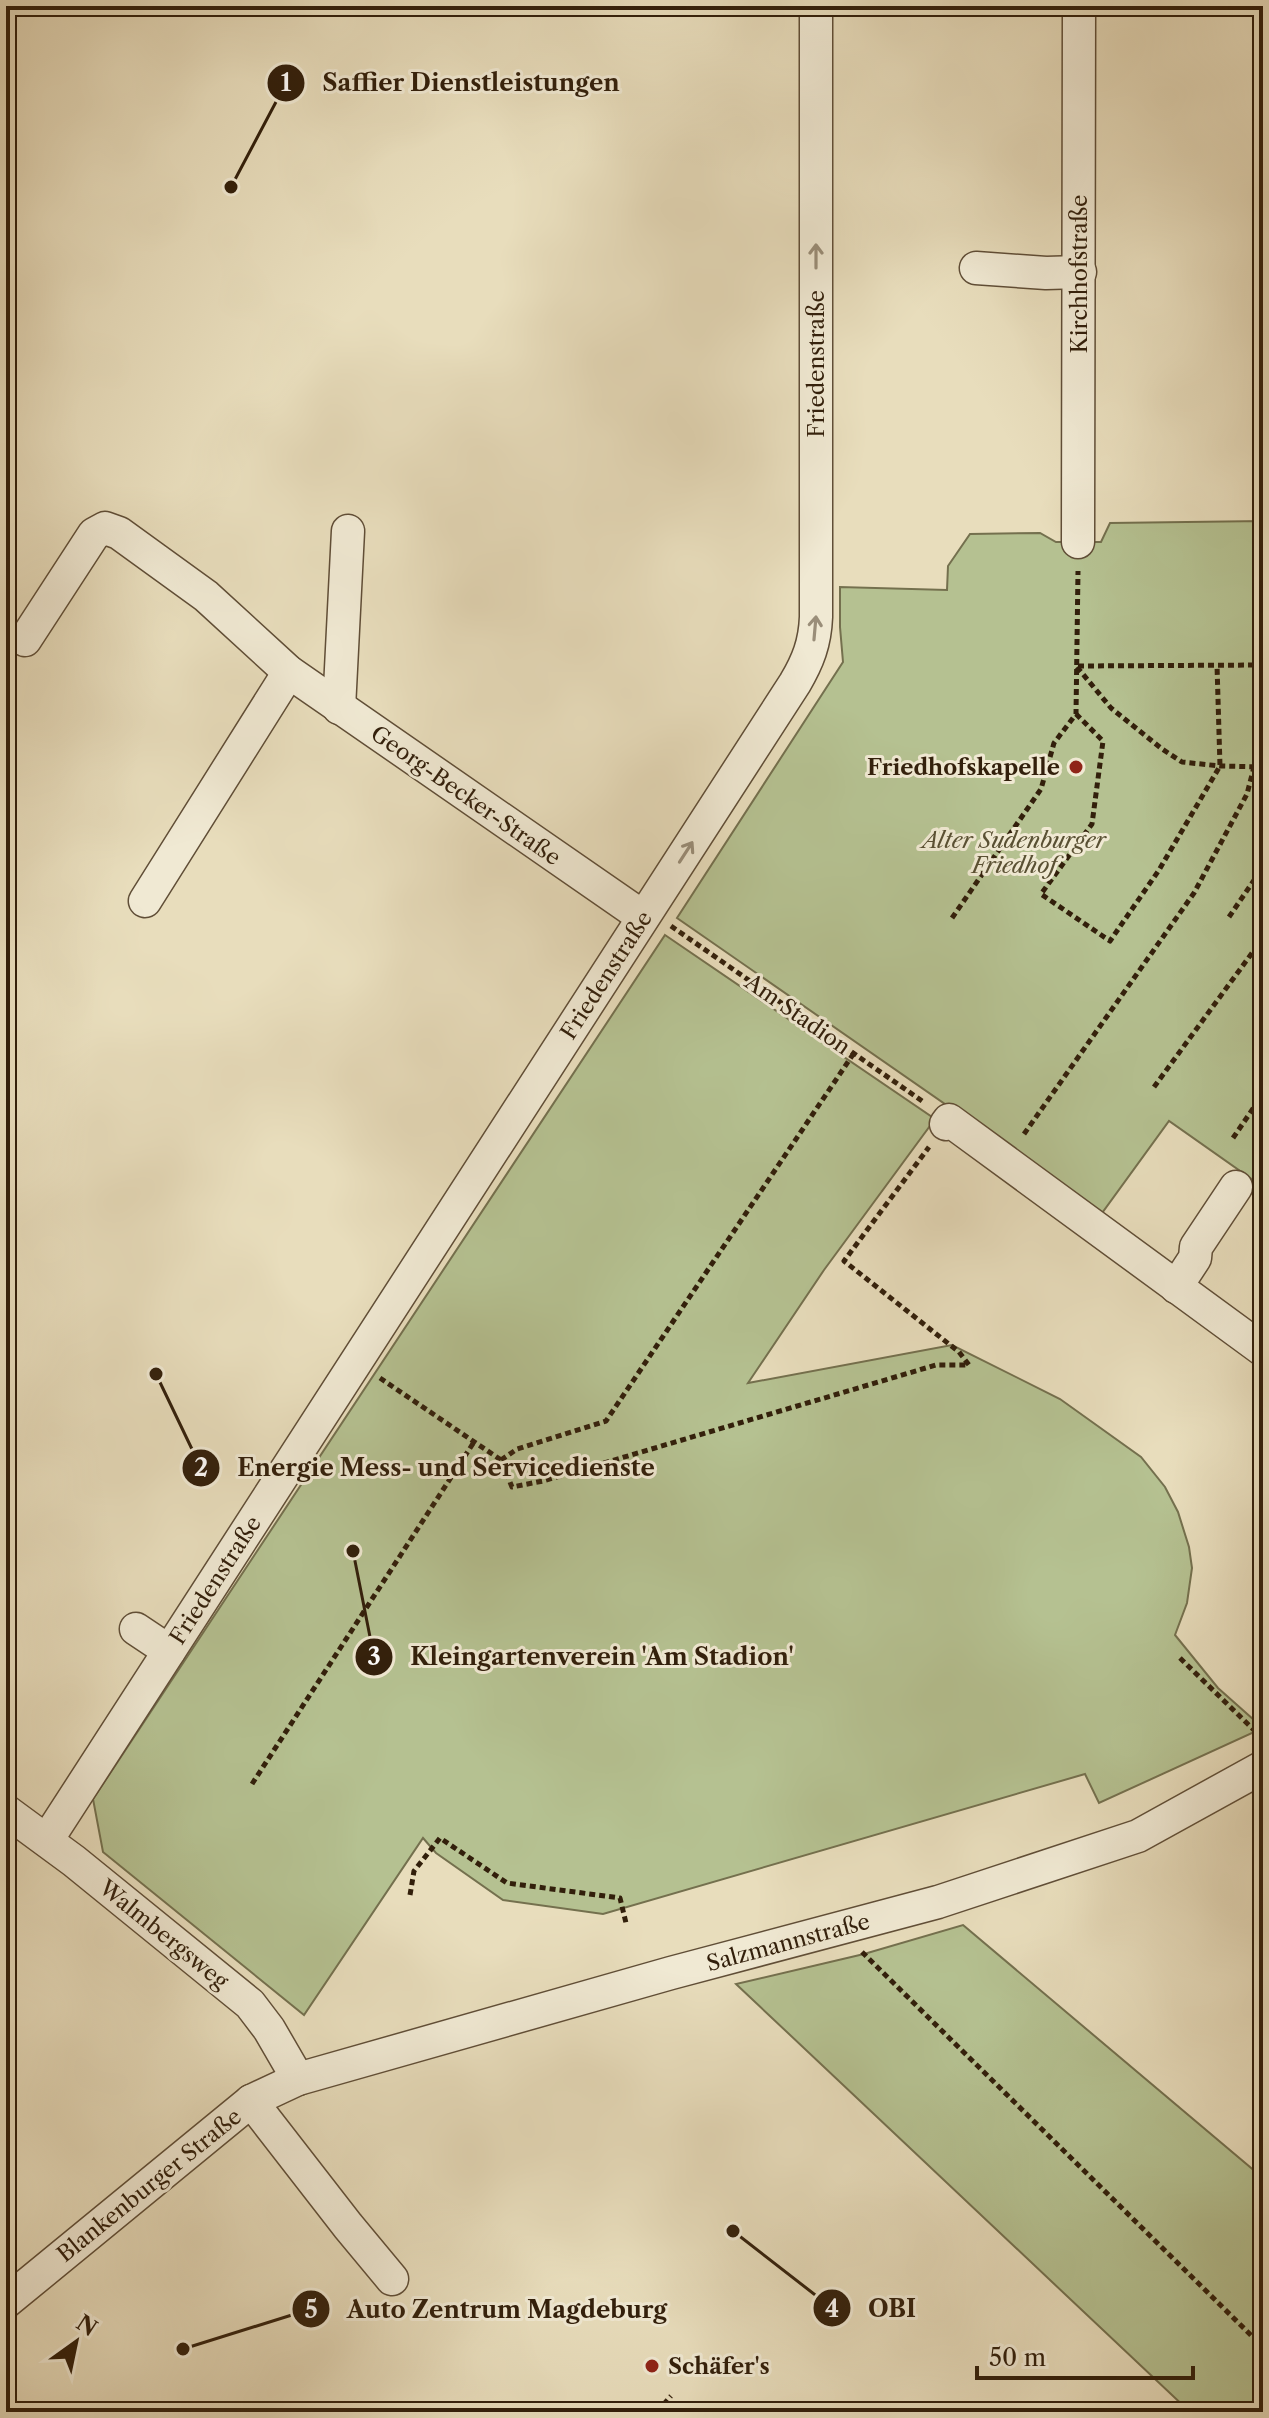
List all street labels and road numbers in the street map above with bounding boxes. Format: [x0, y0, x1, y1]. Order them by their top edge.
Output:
street label: Kirchhofstraße [1066, 195, 1093, 353]
street label: Friedenstraße [803, 290, 830, 438]
street label: Georg-Becker-Straße [366, 720, 566, 871]
street label: Friedenstraße [555, 906, 658, 1045]
street label: Am Stadion [739, 968, 856, 1061]
street label: Friedenstraße [164, 1511, 267, 1650]
street label: Walmbergsweg [93, 1874, 234, 1995]
street label: Salzmannstraße [704, 1908, 873, 1977]
street label: Blankenburger Straße [52, 2103, 247, 2268]

